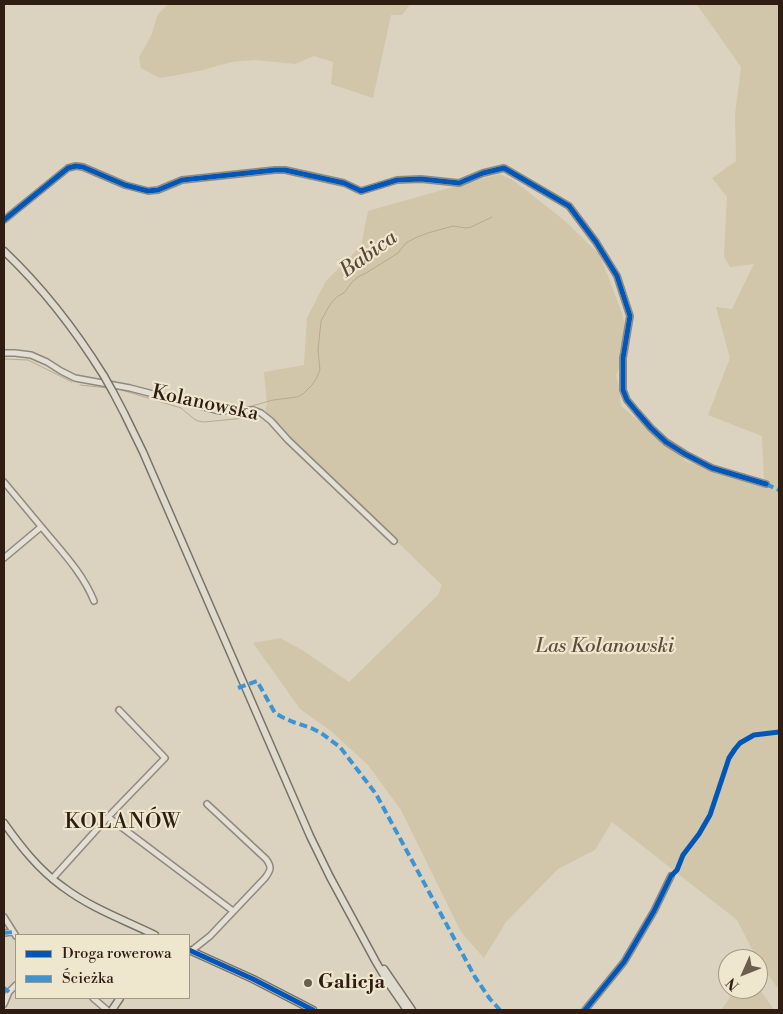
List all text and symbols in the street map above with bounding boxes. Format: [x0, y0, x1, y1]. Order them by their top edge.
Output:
water label: Babica [335, 226, 403, 284]
street label: Kolanowska [149, 381, 261, 427]
park label: Las Kolanowski [536, 635, 674, 659]
district label: KOLANÓW [64, 810, 182, 836]
legend [15, 934, 190, 999]
text: Droga rowerowa [62, 944, 172, 963]
north arrow [718, 949, 768, 999]
text: Ścieżka [62, 969, 114, 988]
place label: Galicja [318, 971, 385, 995]
text: N [723, 973, 743, 994]
marker: Galicja [302, 977, 314, 989]

